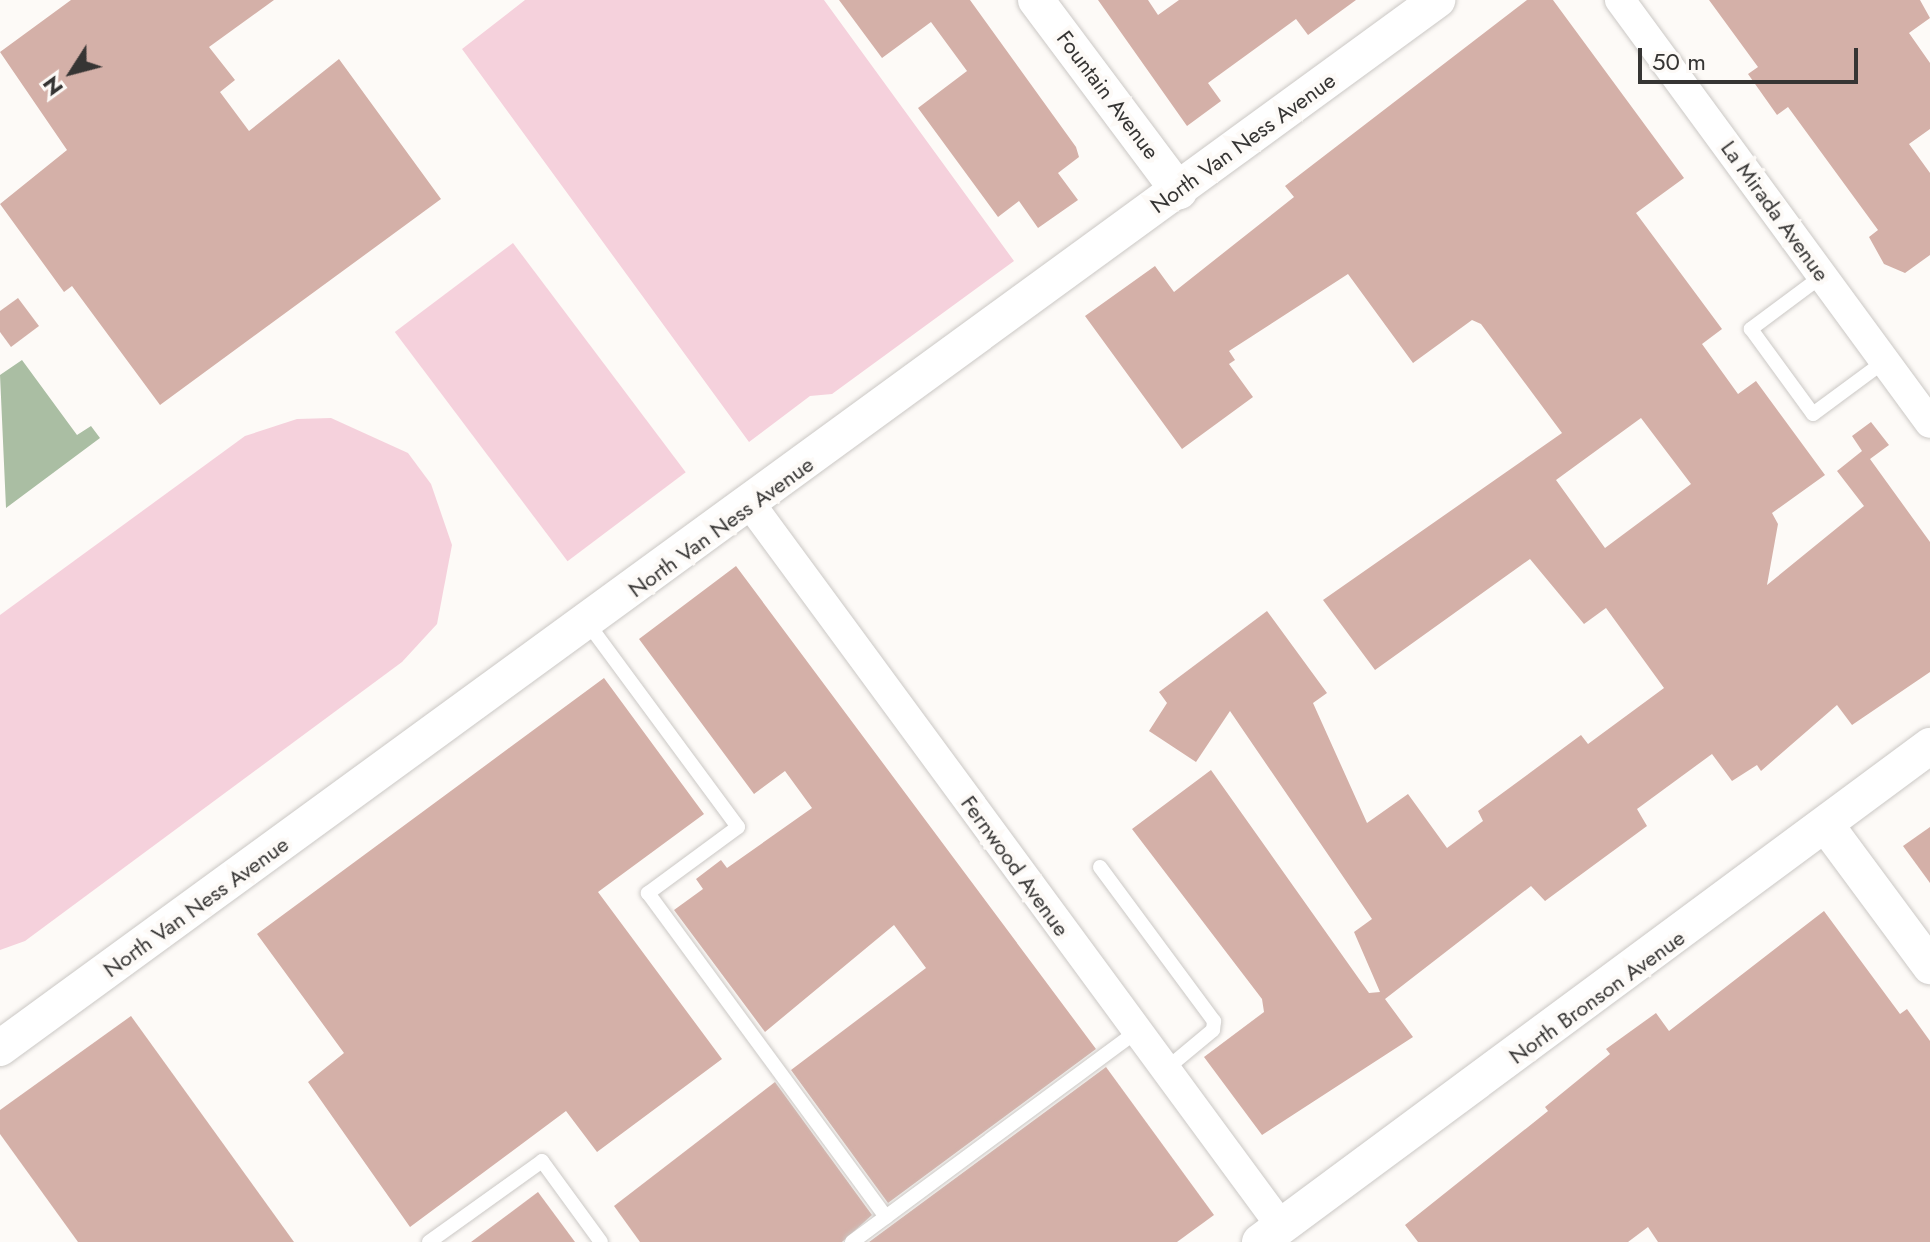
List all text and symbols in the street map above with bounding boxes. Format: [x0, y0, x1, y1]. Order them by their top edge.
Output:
street label: Fountain Avenue [1051, 26, 1165, 164]
north arrow [32, 32, 112, 112]
scale bar [1642, 32, 1862, 82]
text: 50 m [1652, 44, 1706, 79]
street label: North Van Ness Avenue [1145, 67, 1341, 219]
text: N [35, 70, 71, 103]
street label: La Mirada Avenue [1715, 136, 1835, 286]
street label: North Van Ness Avenue [623, 451, 819, 603]
street label: Fernwood Avenue [955, 791, 1075, 941]
street label: North Van Ness Avenue [98, 831, 294, 983]
street label: North Bronson Avenue [1504, 924, 1690, 1070]

